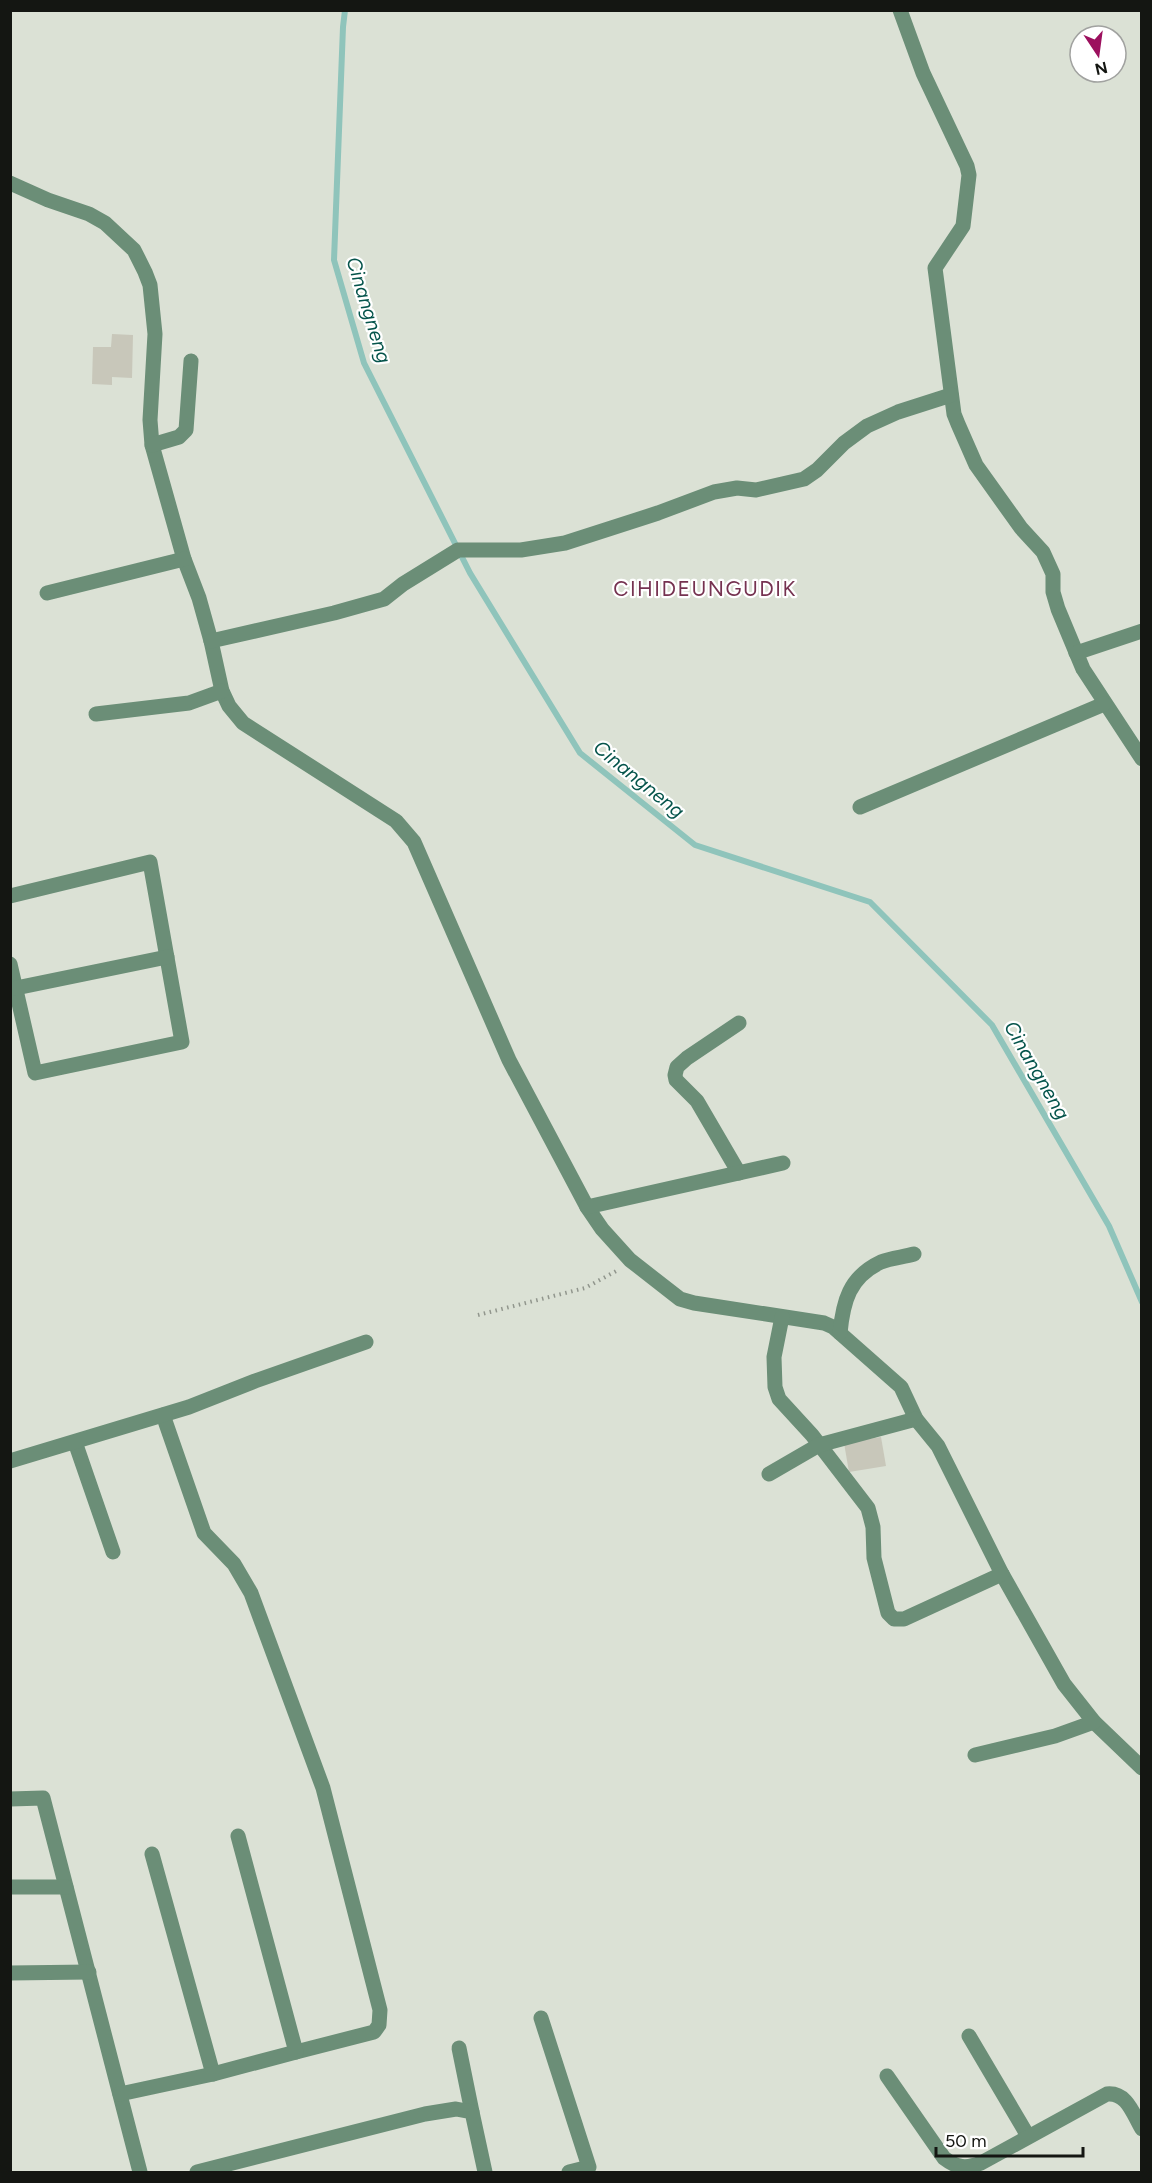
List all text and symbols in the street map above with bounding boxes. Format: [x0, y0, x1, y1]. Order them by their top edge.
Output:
north arrow [1068, 24, 1128, 84]
text: N [1093, 57, 1109, 79]
water label: Cinangneng [341, 254, 397, 366]
district label: CIHIDEUNGUDIK [613, 576, 797, 601]
water label: Cinangneng [589, 735, 689, 823]
water label: Cinangneng [999, 1016, 1075, 1124]
scale bar [936, 2120, 1083, 2158]
text: 50 m [945, 2130, 987, 2152]

